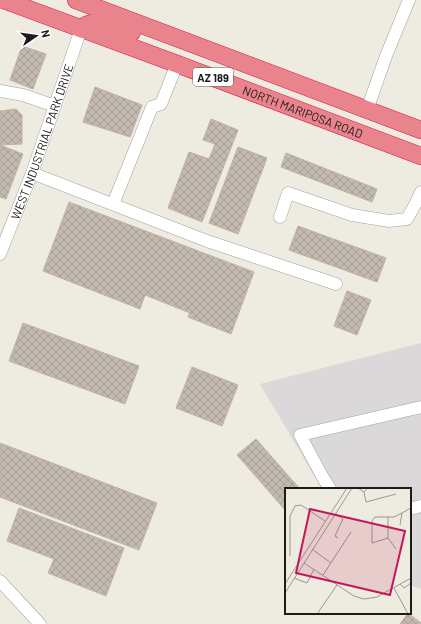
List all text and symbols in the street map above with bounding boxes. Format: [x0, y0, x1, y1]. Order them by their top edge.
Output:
north arrow [16, 16, 56, 56]
text: N [39, 29, 53, 39]
street label: WEST INDUSTRIAL PARK DRIVE [7, 62, 76, 221]
road number: AZ 189 [193, 68, 233, 86]
street label: NORTH MARIPOSA ROAD [241, 82, 365, 140]
inset map [285, 488, 411, 614]

